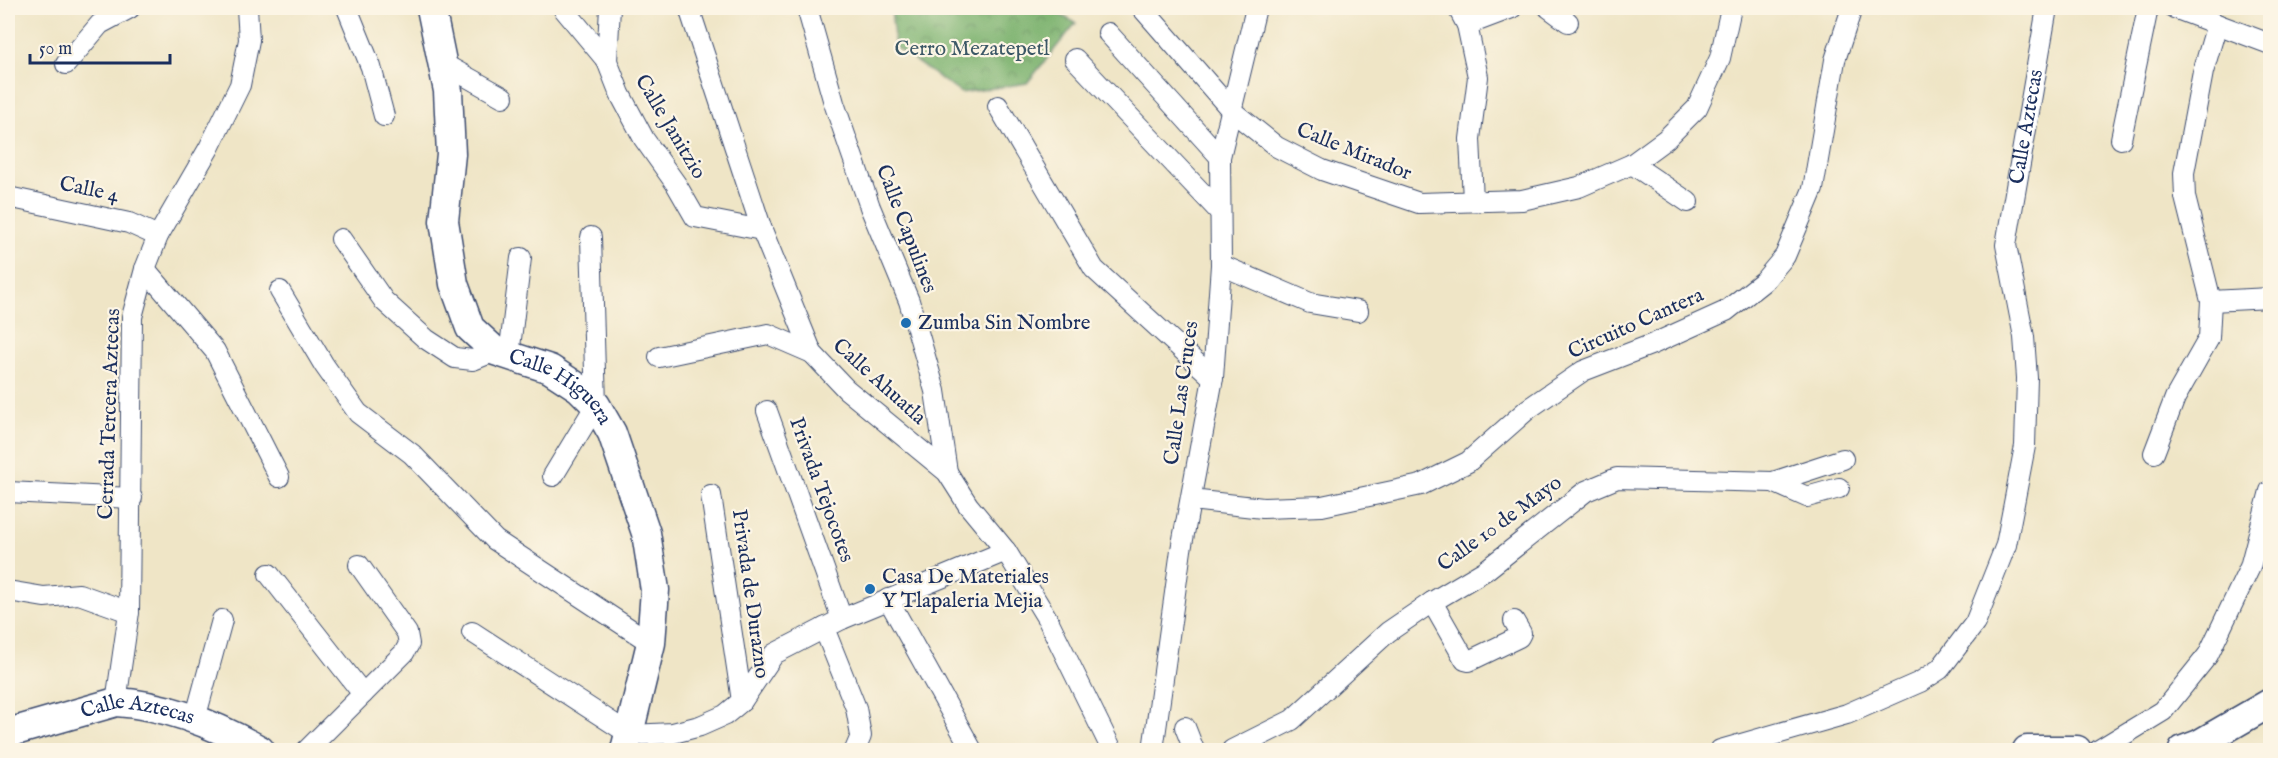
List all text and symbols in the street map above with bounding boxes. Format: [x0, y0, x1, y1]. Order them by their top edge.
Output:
scale bar [30, 27, 170, 65]
park label: Cerro Mezatepetl [895, 36, 1050, 63]
text: 50 m [39, 38, 72, 61]
street label: Calle Aztecas [2003, 67, 2050, 186]
street label: Calle Janitzio [628, 70, 712, 184]
street label: Calle Mirador [1292, 117, 1416, 187]
street label: Calle Capulines [869, 161, 943, 297]
street label: Calle 4 [57, 171, 122, 210]
street label: Circuito Cantera [1564, 282, 1709, 366]
street label: Cerrada Tercera Aztecas [93, 308, 127, 520]
place label: Zumba Sin Nombre [918, 310, 1091, 337]
marker: Zumba Sin Nombre [899, 316, 913, 330]
street label: Calle Las Cruces [1159, 319, 1205, 467]
street label: Calle Ahuatla [827, 333, 932, 432]
street label: Calle Higuera [505, 343, 618, 431]
street label: Privada Tejocotes [782, 414, 860, 566]
street label: Calle 10 de Mayo [1432, 470, 1568, 578]
street label: Privada de Durazno [725, 508, 775, 680]
place label: Casa De Materiales Y Tlapaleria Mejia [882, 564, 1049, 615]
marker: Casa De Materiales Y Tlapaleria Mejia [863, 582, 877, 596]
street label: Calle Aztecas [77, 688, 198, 731]

